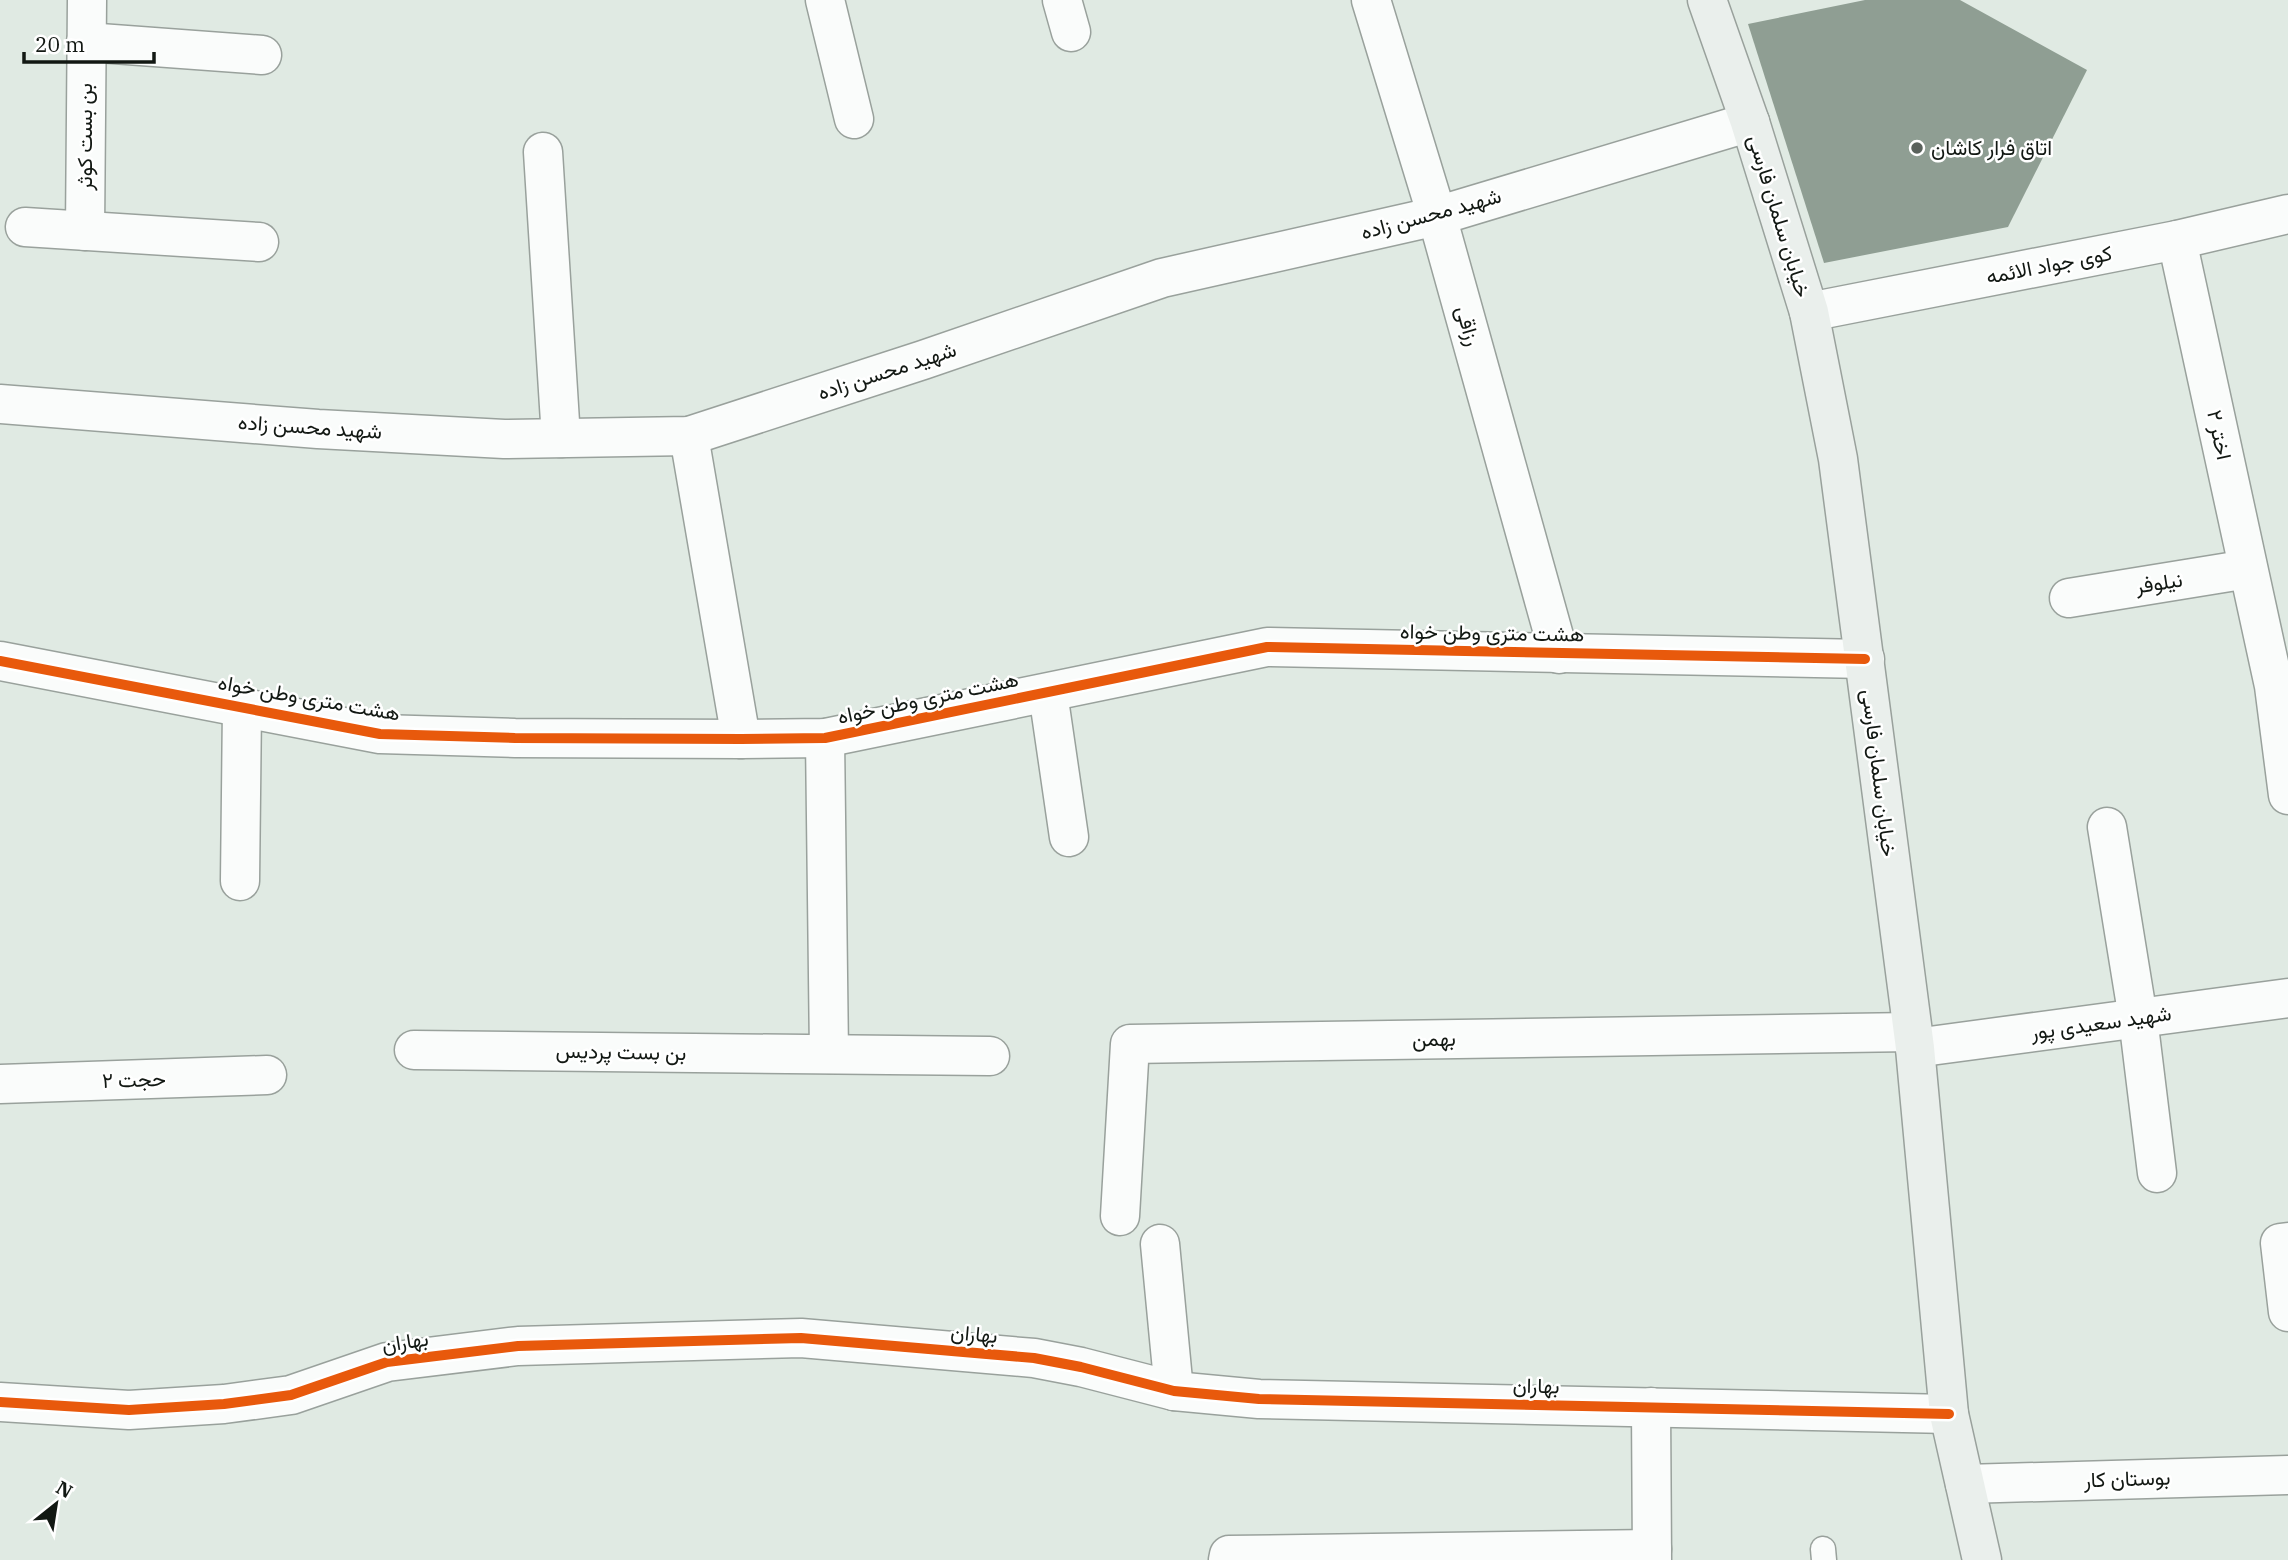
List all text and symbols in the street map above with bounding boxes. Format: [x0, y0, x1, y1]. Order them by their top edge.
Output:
scale bar [24, 21, 154, 65]
text: 20 m [35, 30, 85, 58]
street label: بن بست کوثر [70, 83, 98, 192]
street label: خیابان سلمان فارسی [1742, 131, 1818, 300]
place label: اتاق فرار کاشان [1931, 133, 2052, 161]
marker: اتاق فرار کاشان [1909, 140, 1925, 156]
street label: شهید محسن زاده [1357, 181, 1504, 245]
street label: کوی جواد الائمه [1983, 238, 2114, 290]
street label: رزاقی [1450, 302, 1488, 349]
street label: شهید محسن زاده [814, 334, 960, 406]
street label: شهید محسن زاده [237, 407, 383, 445]
street label: اختر ۲ [2201, 407, 2239, 462]
street label: نیلوفر [2132, 564, 2184, 600]
street label: هشت متری وطن خواه [1400, 616, 1584, 648]
street label: هشت متری وطن خواه [835, 664, 1021, 730]
street label: هشت متری وطن خواه [216, 667, 402, 727]
street label: خیابان سلمان فارسی [1856, 687, 1904, 858]
street label: شهید سعیدی پور [2028, 998, 2173, 1047]
street label: بهمن [1412, 1024, 1456, 1052]
street label: بن بست پردیس [555, 1036, 687, 1067]
street label: حجت ۲ [102, 1064, 166, 1094]
street label: بهاران [949, 1317, 999, 1349]
street label: بهاران [379, 1324, 430, 1359]
street label: بهاران [1512, 1371, 1560, 1399]
street label: بوستان کار [2082, 1462, 2171, 1494]
north arrow [21, 1469, 91, 1539]
text: N [52, 1475, 77, 1503]

